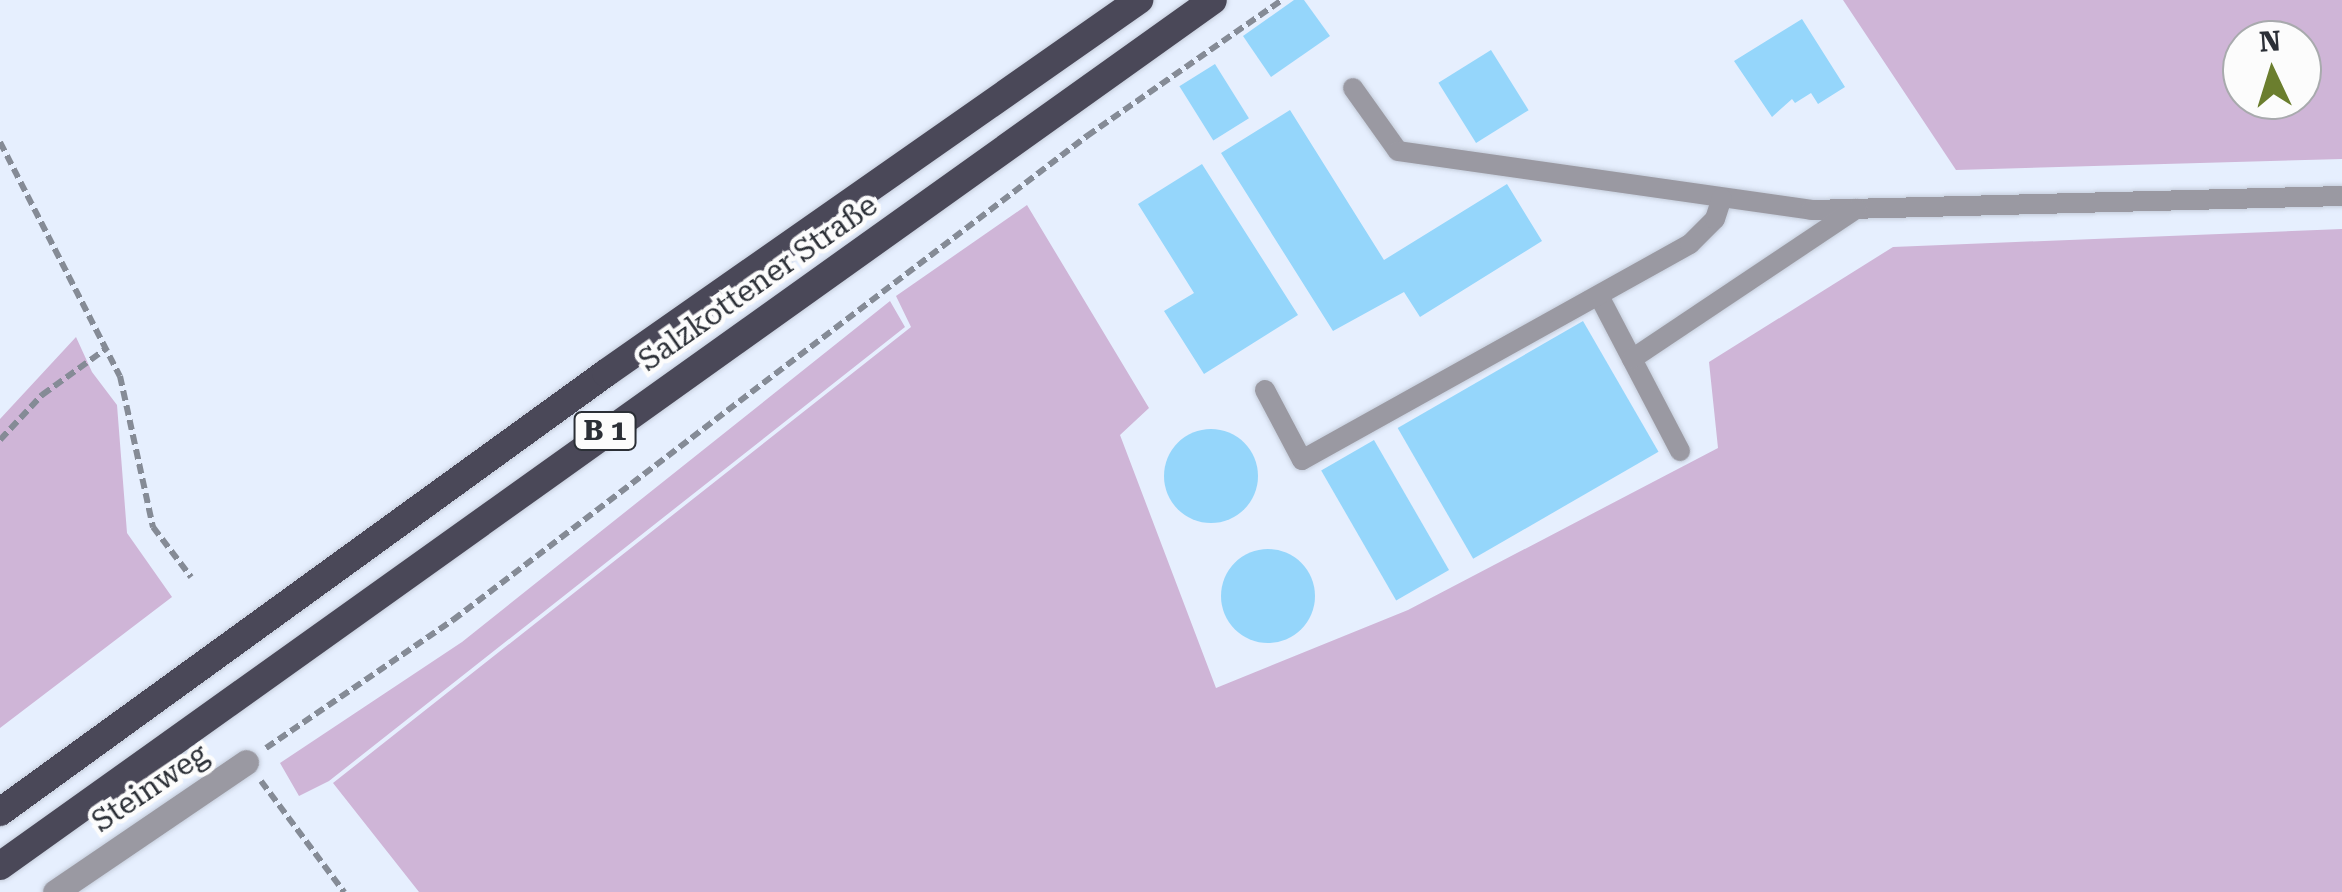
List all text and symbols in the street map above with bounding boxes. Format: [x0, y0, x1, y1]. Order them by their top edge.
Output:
north arrow [2222, 20, 2322, 120]
text: N [2258, 24, 2282, 59]
street label: Salzkottener Straße [632, 187, 884, 379]
road number: B 1 [572, 408, 638, 454]
street label: Steinweg [85, 736, 215, 840]

